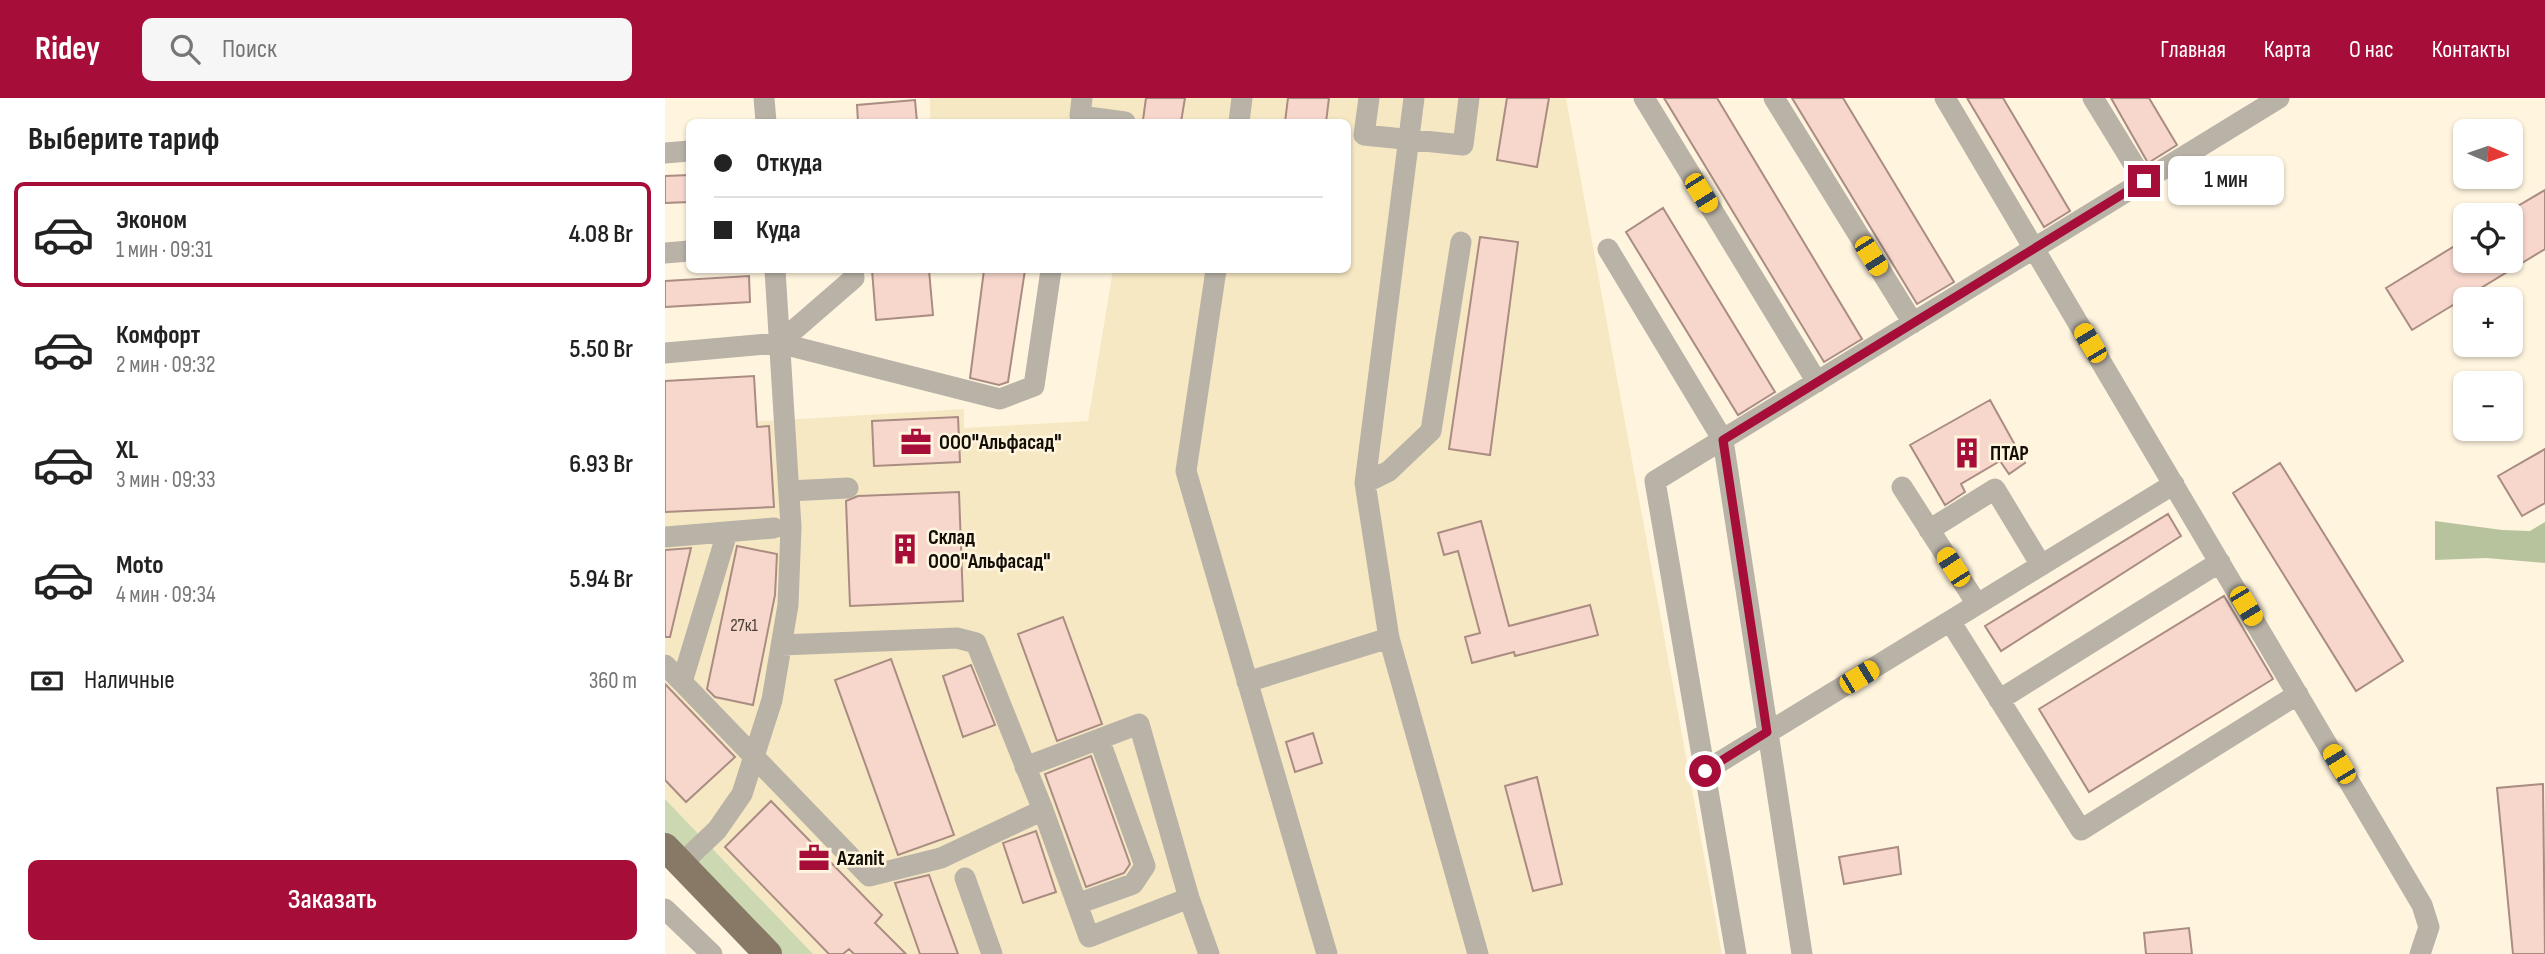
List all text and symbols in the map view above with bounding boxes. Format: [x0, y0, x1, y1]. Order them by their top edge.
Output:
search box [142, 18, 632, 81]
text: Ridey [35, 29, 100, 69]
icon: search [166, 30, 204, 68]
text: Поиск [222, 34, 277, 65]
text: Главная [2160, 35, 2226, 64]
text: Карта [2264, 35, 2311, 64]
text: О нас [2349, 35, 2394, 64]
text: Контакты [2432, 35, 2510, 64]
north arrow [2453, 119, 2523, 189]
map controls [2453, 119, 2523, 441]
text: Выберите тариф [28, 120, 219, 159]
text: Откуда [756, 148, 822, 179]
callout: 1 мин [2169, 156, 2284, 206]
route end [2128, 165, 2160, 197]
text: 1 мин [2204, 166, 2248, 194]
car [1681, 170, 1722, 216]
icon: car [32, 203, 95, 266]
button: locate [2453, 203, 2523, 273]
text: Эконом [116, 205, 187, 236]
text: Куда [756, 215, 801, 246]
text: 4.08 Br [569, 219, 633, 250]
car [1851, 233, 1892, 279]
text: 1 мин · 09:31 [116, 236, 213, 264]
button: + [2453, 287, 2523, 357]
icon: car [32, 318, 95, 381]
text: Комфорт [116, 320, 200, 351]
car [2071, 320, 2110, 366]
text: 5.50 Br [570, 334, 633, 365]
text: 2 мин · 09:32 [116, 351, 215, 379]
button: − [2453, 371, 2523, 441]
office icon: ООО"Альфасад" [899, 425, 933, 459]
place label: ООО"Альфасад" [939, 430, 1061, 455]
icon: car [32, 433, 95, 496]
text: XL [116, 435, 138, 466]
building icon: ПТАР [1950, 436, 1984, 470]
place label: ПТАР [1990, 441, 2029, 466]
text: 6.93 Br [569, 449, 633, 480]
text: 3 мин · 09:33 [116, 466, 216, 494]
place label: Склад ООО"Альфасад" [928, 525, 1050, 574]
building icon: Склад ООО"Альфасад" [888, 532, 922, 566]
car [1933, 544, 1974, 590]
icon: car [32, 548, 95, 611]
text: Moto [116, 550, 164, 581]
text: 5.94 Br [569, 564, 633, 595]
text: 4 мин · 09:34 [116, 581, 216, 609]
car [2227, 583, 2266, 629]
house number: 27к1 [730, 615, 759, 636]
car [1836, 657, 1883, 697]
icon: cash [28, 662, 66, 700]
text: Наличные [84, 665, 175, 696]
text: 360 m [589, 667, 637, 695]
car [2320, 741, 2359, 787]
route start [1689, 755, 1721, 787]
office icon: Azanit [797, 841, 831, 875]
place label: Azanit [836, 846, 885, 871]
button: Заказать [28, 860, 637, 940]

